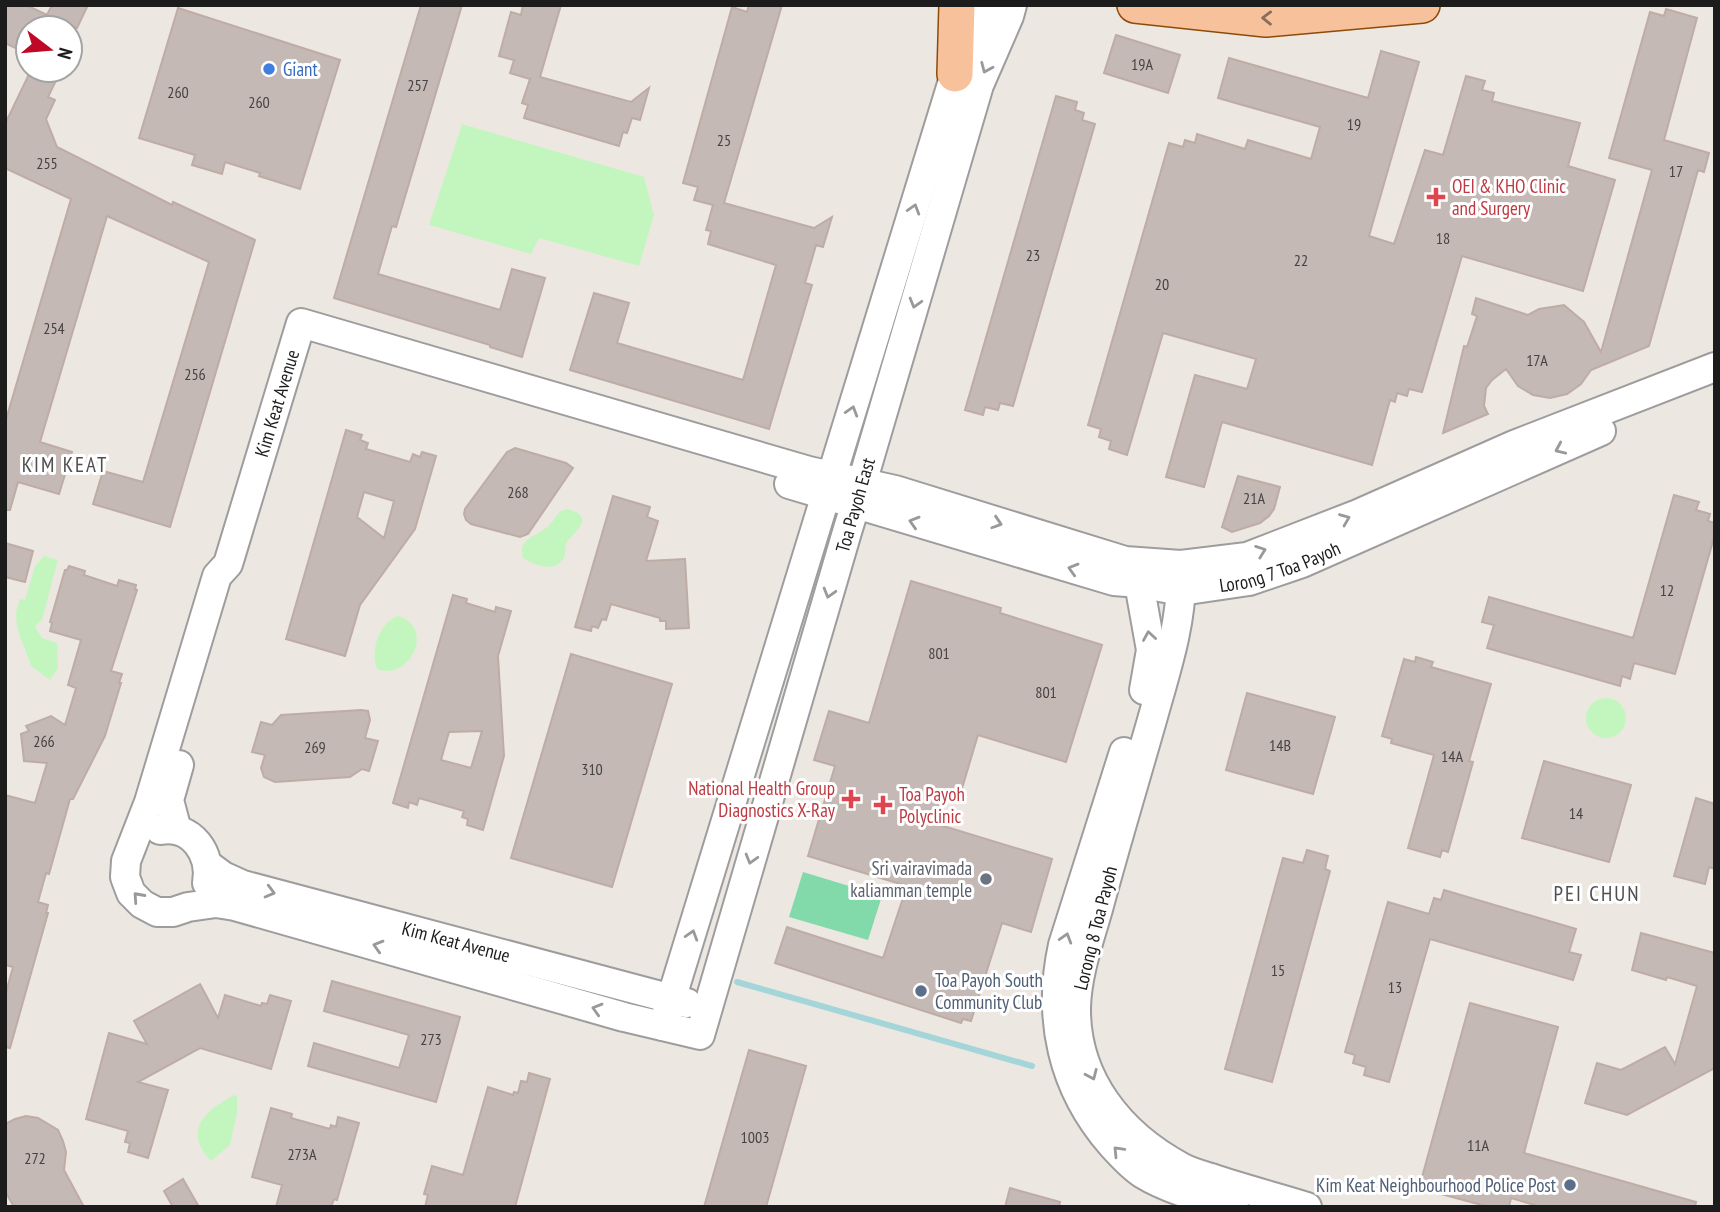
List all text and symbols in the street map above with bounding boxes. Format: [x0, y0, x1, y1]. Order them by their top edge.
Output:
one-way arrow [1261, 10, 1272, 26]
north arrow [14, 14, 84, 84]
text: N [52, 45, 78, 62]
house number: 19A [1131, 54, 1153, 74]
place label: Giant [283, 57, 318, 81]
marker: Giant [261, 61, 277, 77]
one-way arrow [980, 61, 994, 74]
house number: 257 [407, 75, 429, 95]
house number: 260 [167, 82, 189, 102]
house number: 260 [248, 92, 270, 112]
house number: 19 [1347, 114, 1361, 134]
house number: 25 [717, 130, 731, 150]
house number: 255 [36, 153, 58, 173]
house number: 17 [1669, 161, 1683, 181]
place label: OEI & KHO Clinic and Surgery [1452, 174, 1566, 220]
marker: OEI & KHO Clinic and Surgery [1426, 187, 1446, 207]
one-way arrow [906, 203, 920, 215]
house number: 18 [1436, 228, 1450, 248]
house number: 23 [1026, 245, 1040, 265]
house number: 22 [1294, 250, 1308, 270]
house number: 20 [1155, 274, 1169, 294]
one-way arrow [908, 297, 923, 309]
house number: 254 [43, 318, 65, 338]
street label: Kim Keat Avenue [249, 347, 304, 460]
house number: 17A [1526, 350, 1548, 370]
house number: 256 [184, 364, 206, 384]
one-way arrow [844, 405, 859, 417]
one-way arrow [1555, 441, 1567, 455]
district label: KIM KEAT [22, 451, 108, 478]
street label: Toa Payoh East [830, 454, 880, 555]
house number: 268 [507, 482, 529, 502]
house number: 21A [1243, 488, 1265, 508]
one-way arrow [1338, 513, 1350, 527]
one-way arrow [991, 514, 1003, 529]
one-way arrow [908, 516, 920, 531]
street label: Lorong 7 Toa Payoh [1218, 536, 1344, 597]
one-way arrow [1255, 546, 1267, 560]
one-way arrow [1067, 562, 1079, 577]
house number: 12 [1660, 580, 1674, 600]
one-way arrow [822, 587, 837, 599]
one-way arrow [1142, 630, 1157, 642]
house number: 801 [928, 643, 950, 663]
house number: 801 [1035, 682, 1057, 702]
house number: 266 [33, 731, 55, 751]
house number: 14B [1269, 735, 1291, 755]
house number: 269 [304, 737, 326, 757]
house number: 14A [1441, 746, 1463, 766]
house number: 310 [581, 759, 603, 779]
place label: National Health Group Diagnostics X-Ray [688, 776, 836, 822]
place label: Toa Payoh Polyclinic [899, 782, 965, 828]
marker: National Health Group Diagnostics X-Ray [841, 789, 861, 809]
marker: Toa Payoh Polyclinic [873, 795, 893, 815]
house number: 14 [1569, 803, 1583, 823]
one-way arrow [745, 852, 760, 864]
place label: Sri vairavimada kaliamman temple [850, 856, 972, 902]
street label: Lorong 8 Toa Payoh [1068, 863, 1122, 993]
marker: Sri vairavimada kaliamman temple [978, 871, 994, 887]
district label: PEI CHUN [1554, 880, 1640, 907]
one-way arrow [264, 884, 276, 898]
one-way arrow [133, 892, 146, 905]
street label: Kim Keat Avenue [399, 916, 513, 967]
one-way arrow [684, 929, 698, 942]
one-way arrow [1057, 932, 1072, 944]
one-way arrow [372, 940, 384, 955]
house number: 15 [1271, 960, 1285, 980]
place label: Toa Payoh South Community Club [935, 968, 1043, 1014]
house number: 13 [1388, 977, 1402, 997]
marker: Toa Payoh South Community Club [913, 983, 929, 999]
one-way arrow [591, 1003, 603, 1018]
house number: 273 [420, 1029, 442, 1049]
one-way arrow [1084, 1068, 1098, 1080]
house number: 1003 [741, 1127, 769, 1147]
house number: 11A [1467, 1135, 1489, 1155]
house number: 273A [287, 1144, 317, 1164]
one-way arrow [1114, 1146, 1127, 1159]
house number: 272 [24, 1148, 46, 1168]
place label: Kim Keat Neighbourhood Police Post [1316, 1173, 1557, 1197]
marker: Kim Keat Neighbourhood Police Post [1562, 1177, 1578, 1193]

